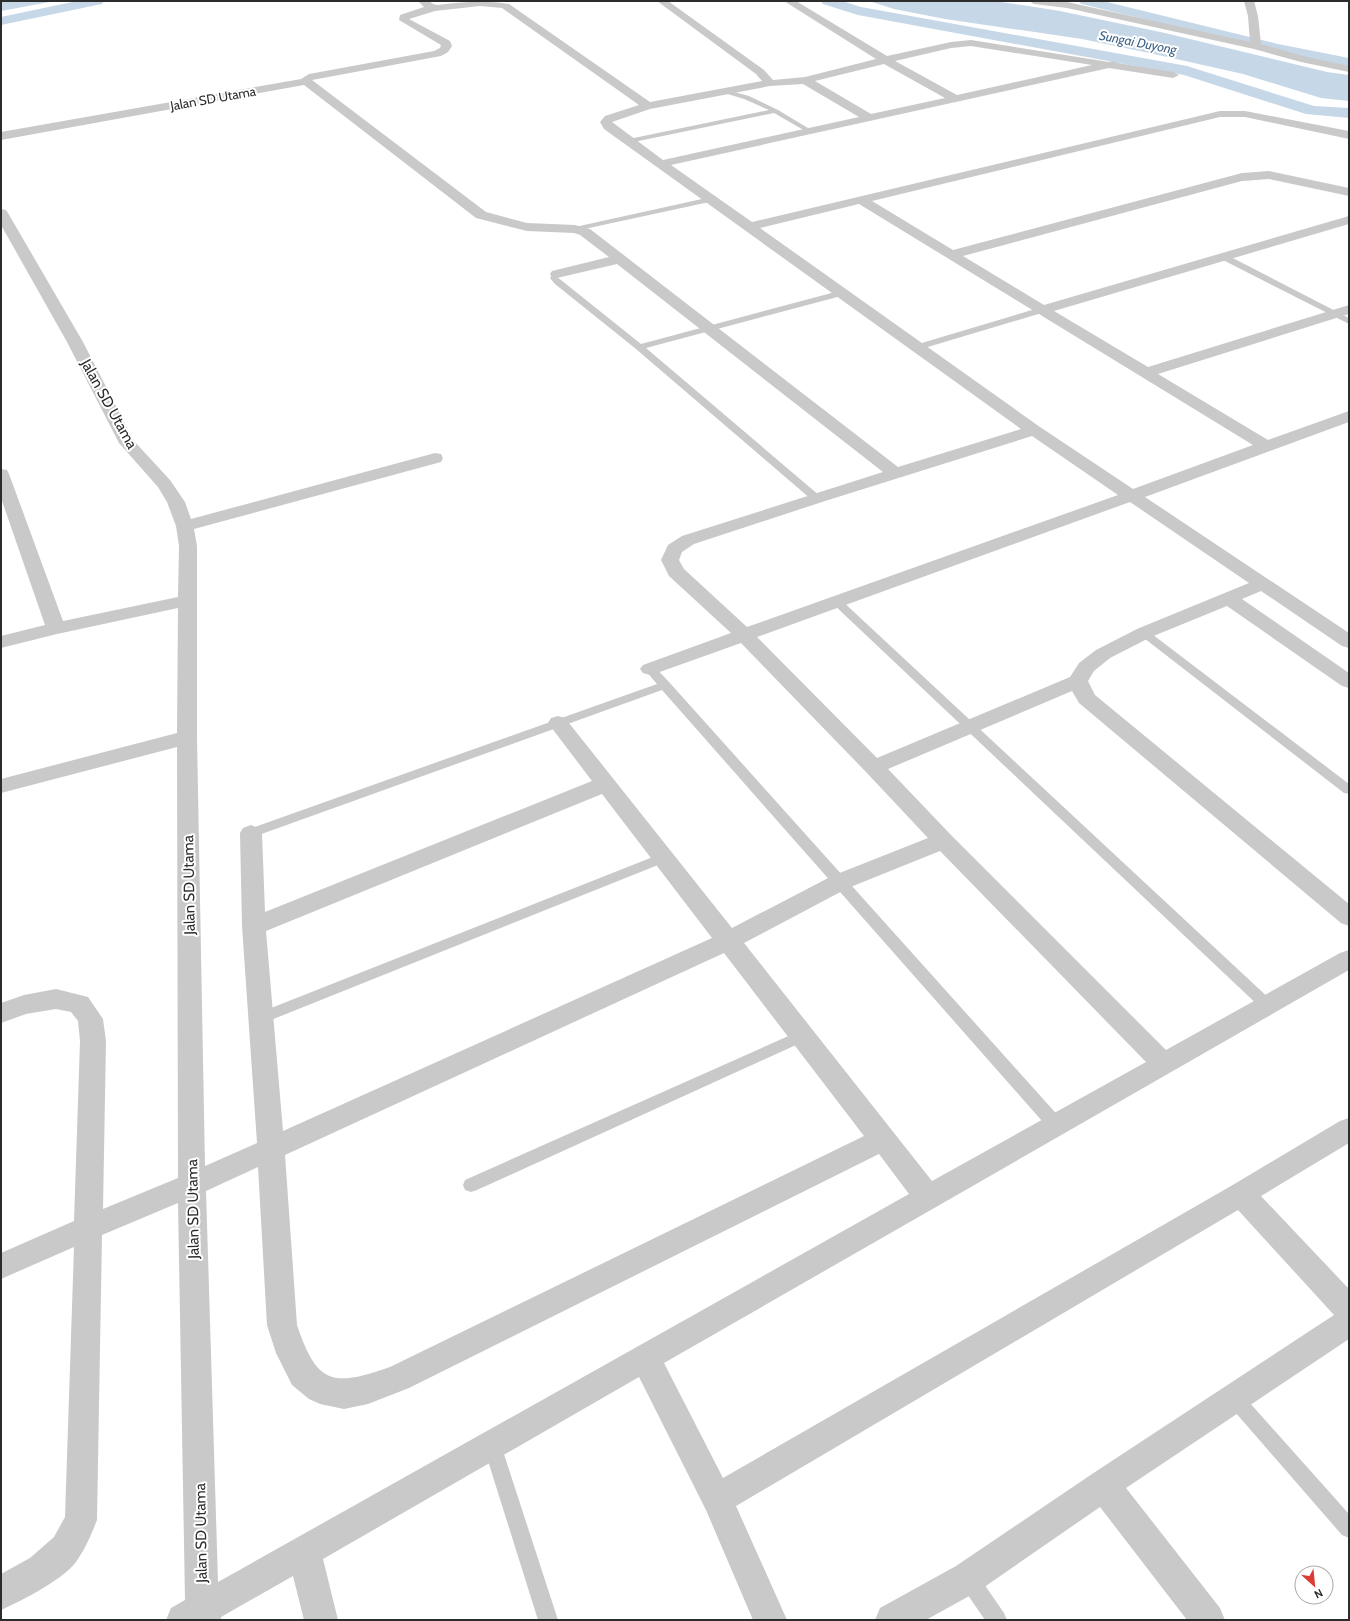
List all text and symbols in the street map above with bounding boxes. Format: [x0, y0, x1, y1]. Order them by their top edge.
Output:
water label: Sungai Duyong [1098, 27, 1179, 58]
street label: Jalan SD Utama [168, 82, 258, 114]
street label: Jalan SD Utama [76, 355, 141, 453]
street label: Jalan SD Utama [179, 834, 199, 936]
street label: Jalan SD Utama [183, 1158, 203, 1260]
street label: Jalan SD Utama [191, 1482, 211, 1584]
north arrow [1294, 1565, 1334, 1605]
text: N [1312, 1586, 1325, 1602]

